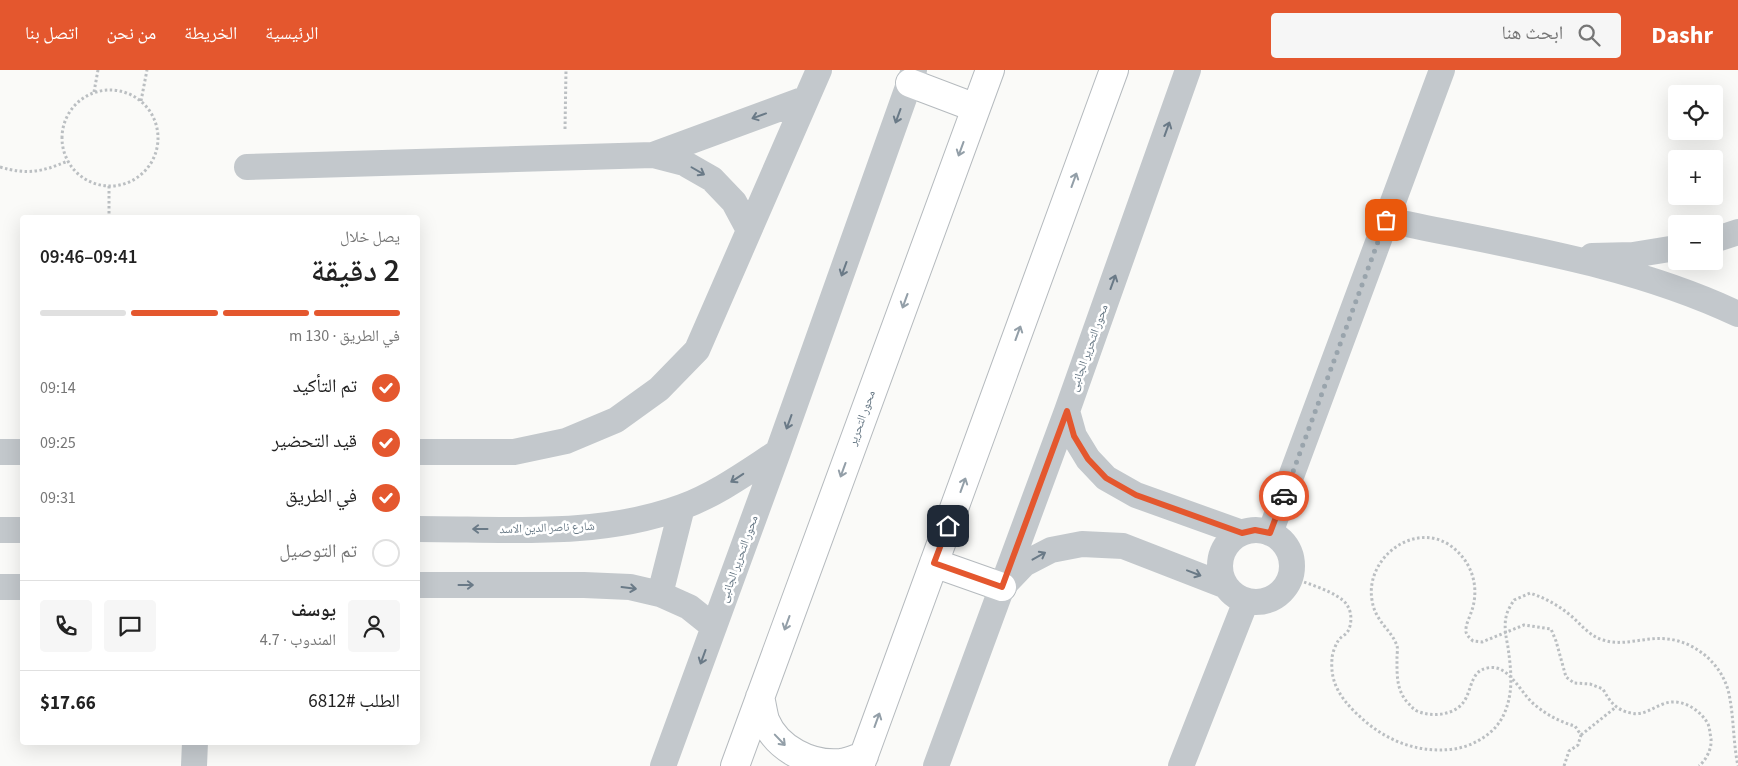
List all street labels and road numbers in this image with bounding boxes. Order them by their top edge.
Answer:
street label: محور التحرير الجانبى [1065,302,1113,394]
street label: محور التحرير [844,388,880,449]
street label: محور التحرير الجانبى [715,513,763,605]
street label: شارع ناصر الدين الاسد [499,518,595,538]

